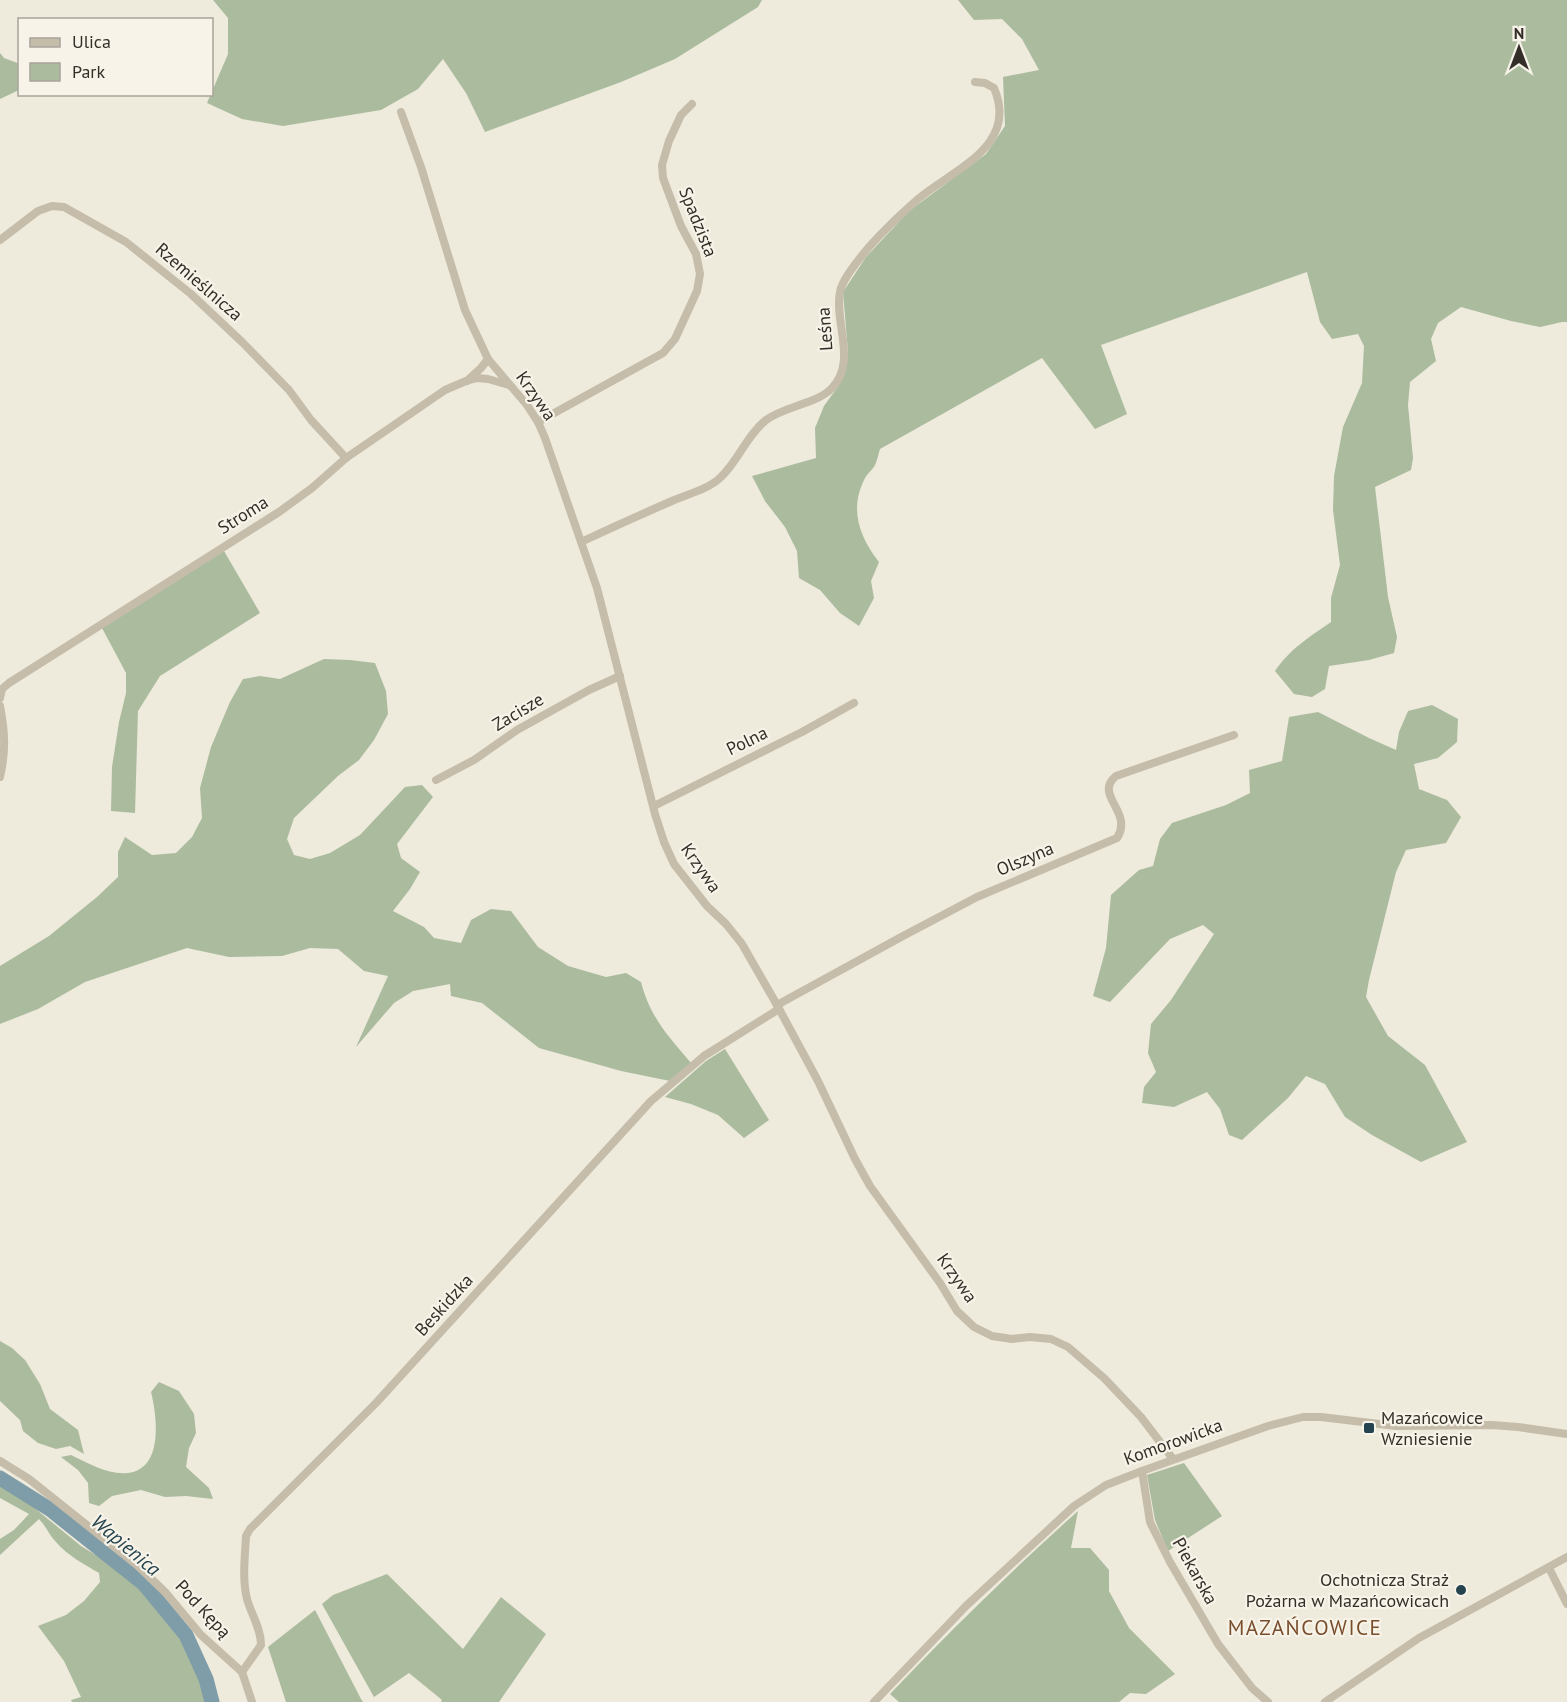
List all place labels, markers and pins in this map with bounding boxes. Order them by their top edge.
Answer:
place label: Mazańcowice Wzniesienie [1381,1406,1483,1450]
marker: Mazańcowice Wzniesienie [1362,1421,1376,1435]
place label: Ochotnicza Straż Pożarna w Mazańcowicach [1246,1568,1449,1612]
marker: Ochotnicza Straż Pożarna w Mazańcowicach [1454,1583,1468,1597]

